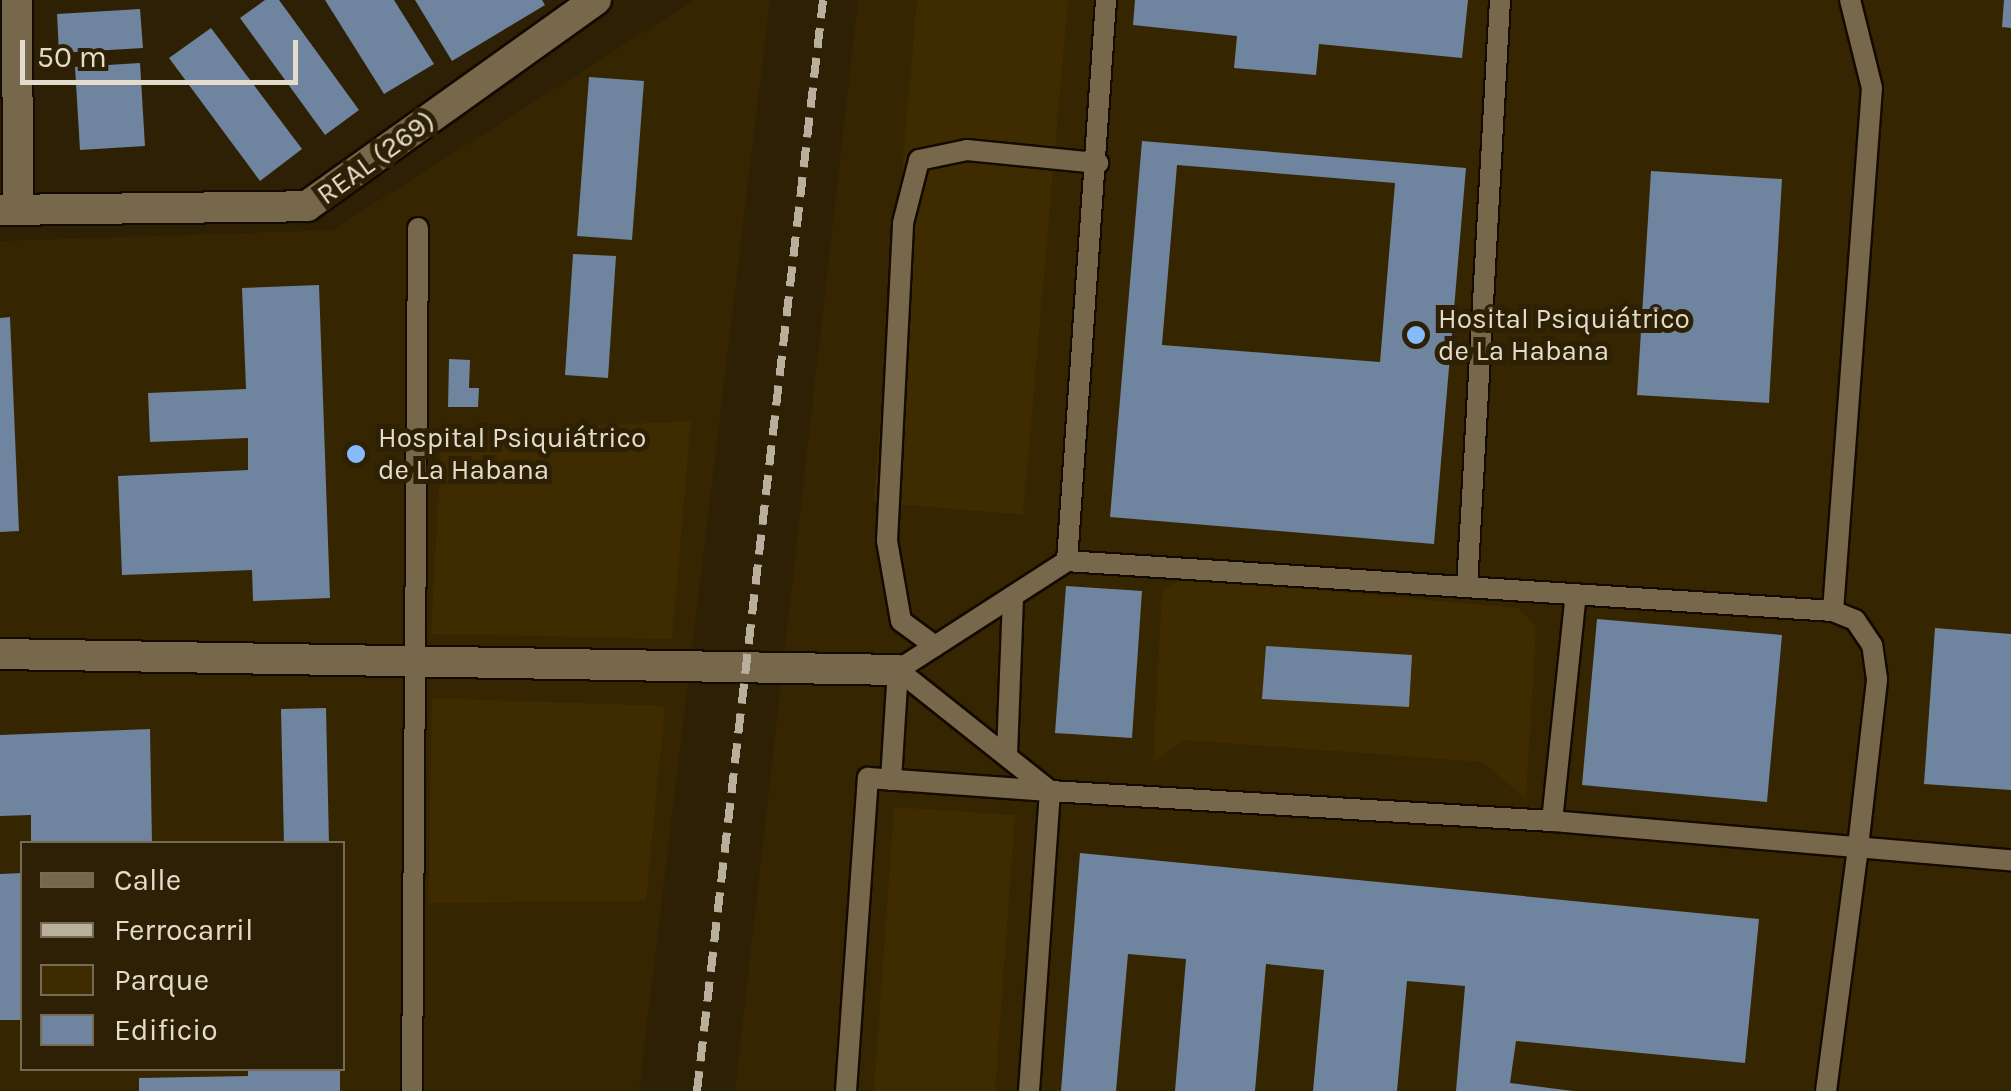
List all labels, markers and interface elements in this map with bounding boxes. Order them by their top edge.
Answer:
scale bar [25,20,302,82]
text: 50 m [37,39,107,75]
street label: REAL (269) [311,104,441,212]
place label: Hosital Psiquiátrico de La Habana [1438,302,1690,368]
marker: Hosital Psiquiátrico de La Habana [1403,322,1429,348]
place label: Hospital Psiquiátrico de La Habana [378,421,646,487]
marker: Hospital Psiquiátrico de La Habana [343,441,369,467]
legend [20,841,345,1071]
text: Calle [114,862,181,898]
text: Ferrocarril [114,912,253,948]
text: Parque [114,962,209,998]
text: Edificio [114,1012,218,1048]

